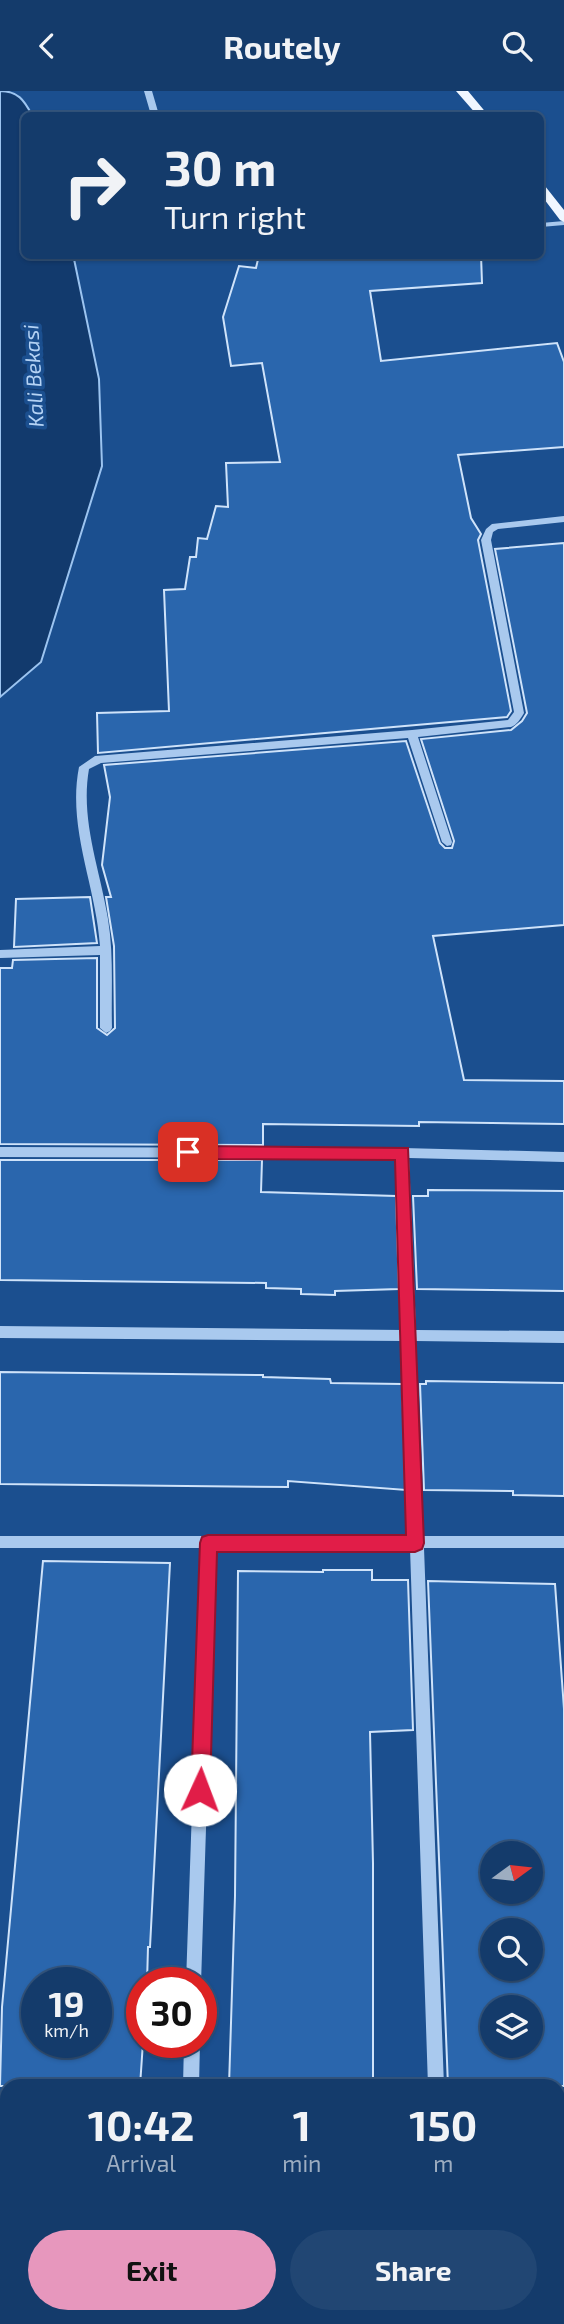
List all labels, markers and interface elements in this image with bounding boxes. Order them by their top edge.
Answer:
icon: back [28,27,66,65]
text: Routely [223,27,341,65]
icon: search [498,27,536,65]
text: 30 m [164,137,276,196]
icon: right [49,140,140,231]
text: Turn right [164,197,306,235]
water label: Kali Bekasi [17,324,48,428]
pin [158,1122,218,1182]
icon: arrive [169,1133,207,1171]
position arrow [163,1753,237,1827]
north arrow [480,1841,542,1904]
map controls [480,1841,543,2058]
button: search [480,1918,543,1981]
speed limit sign: 30 [126,1967,217,2058]
text: 19 [49,1982,84,2024]
button: layers [480,1995,543,2058]
text: km/h [44,2019,89,2041]
text: 10:42 [88,2099,194,2149]
text: 1 [293,2099,311,2149]
text: 150 [409,2099,477,2149]
text: Arrival [106,2149,176,2177]
text: min [282,2149,321,2177]
text: m [433,2149,453,2177]
button: Exit [28,2230,276,2310]
button: Share [290,2230,537,2310]

